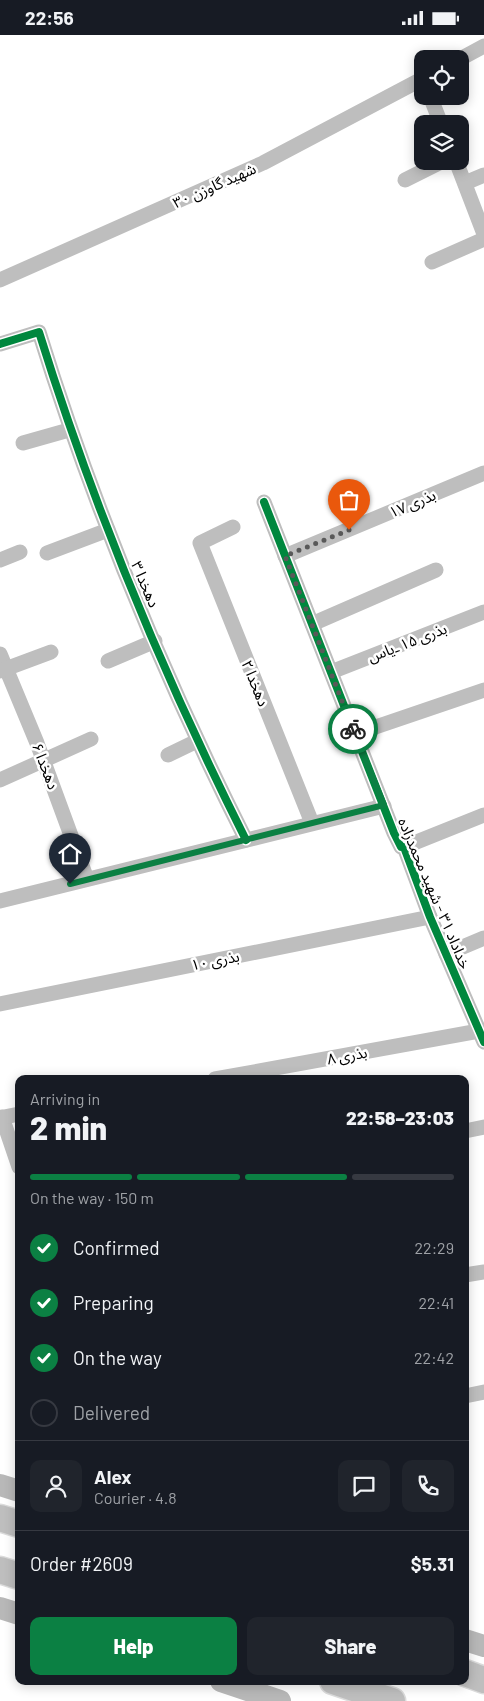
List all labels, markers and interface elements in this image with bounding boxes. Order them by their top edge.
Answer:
text: 22:56 [25,6,74,29]
map controls [414,50,469,170]
button: locate [414,50,469,105]
button: layers [414,115,469,170]
street label: شهید گاوزن ۳۰ [170,159,259,212]
pin [328,479,370,530]
street label: بذری ۱۷ [386,485,439,522]
icon: bag [335,486,363,514]
street label: دهخدا ۳ [128,558,164,610]
street label: بذری ۱۵ ـ‌یاس [365,619,449,666]
street label: دهخدا ۲ [239,657,273,709]
courier [328,704,378,754]
icon: bike [339,715,367,743]
street label: دهخدا ۶ [29,740,63,792]
street label: خداداد ۳۱ - شهید محمدزاده [394,815,475,972]
pin [49,833,91,884]
icon: home [56,840,84,868]
street label: بذری ۱۰ [189,946,241,975]
street label: بذری ۸ [325,1043,369,1068]
text: Arriving in [30,1089,100,1108]
text: 22:58–23:03 [346,1106,454,1129]
text: 2 min [30,1108,107,1146]
text: On the way · 150 m [30,1188,154,1207]
icon: check [30,1234,58,1262]
text: Confirmed [73,1236,160,1259]
text: 22:29 [415,1238,454,1257]
icon: check [30,1289,58,1317]
text: Preparing [73,1291,154,1314]
text: 22:41 [418,1293,454,1312]
icon: check [30,1344,58,1372]
text: On the way [73,1346,162,1369]
text: 22:42 [414,1348,454,1367]
text: Delivered [73,1401,150,1424]
button: person [30,1460,82,1512]
button: chat [338,1460,390,1512]
button: phone [402,1460,454,1512]
text: Alex [94,1465,132,1488]
text: Courier · 4.8 [94,1488,177,1507]
text: Order #2609 [30,1552,133,1575]
text: $5.31 [411,1552,454,1575]
button: Help [30,1617,237,1675]
button: Share [247,1617,454,1675]

